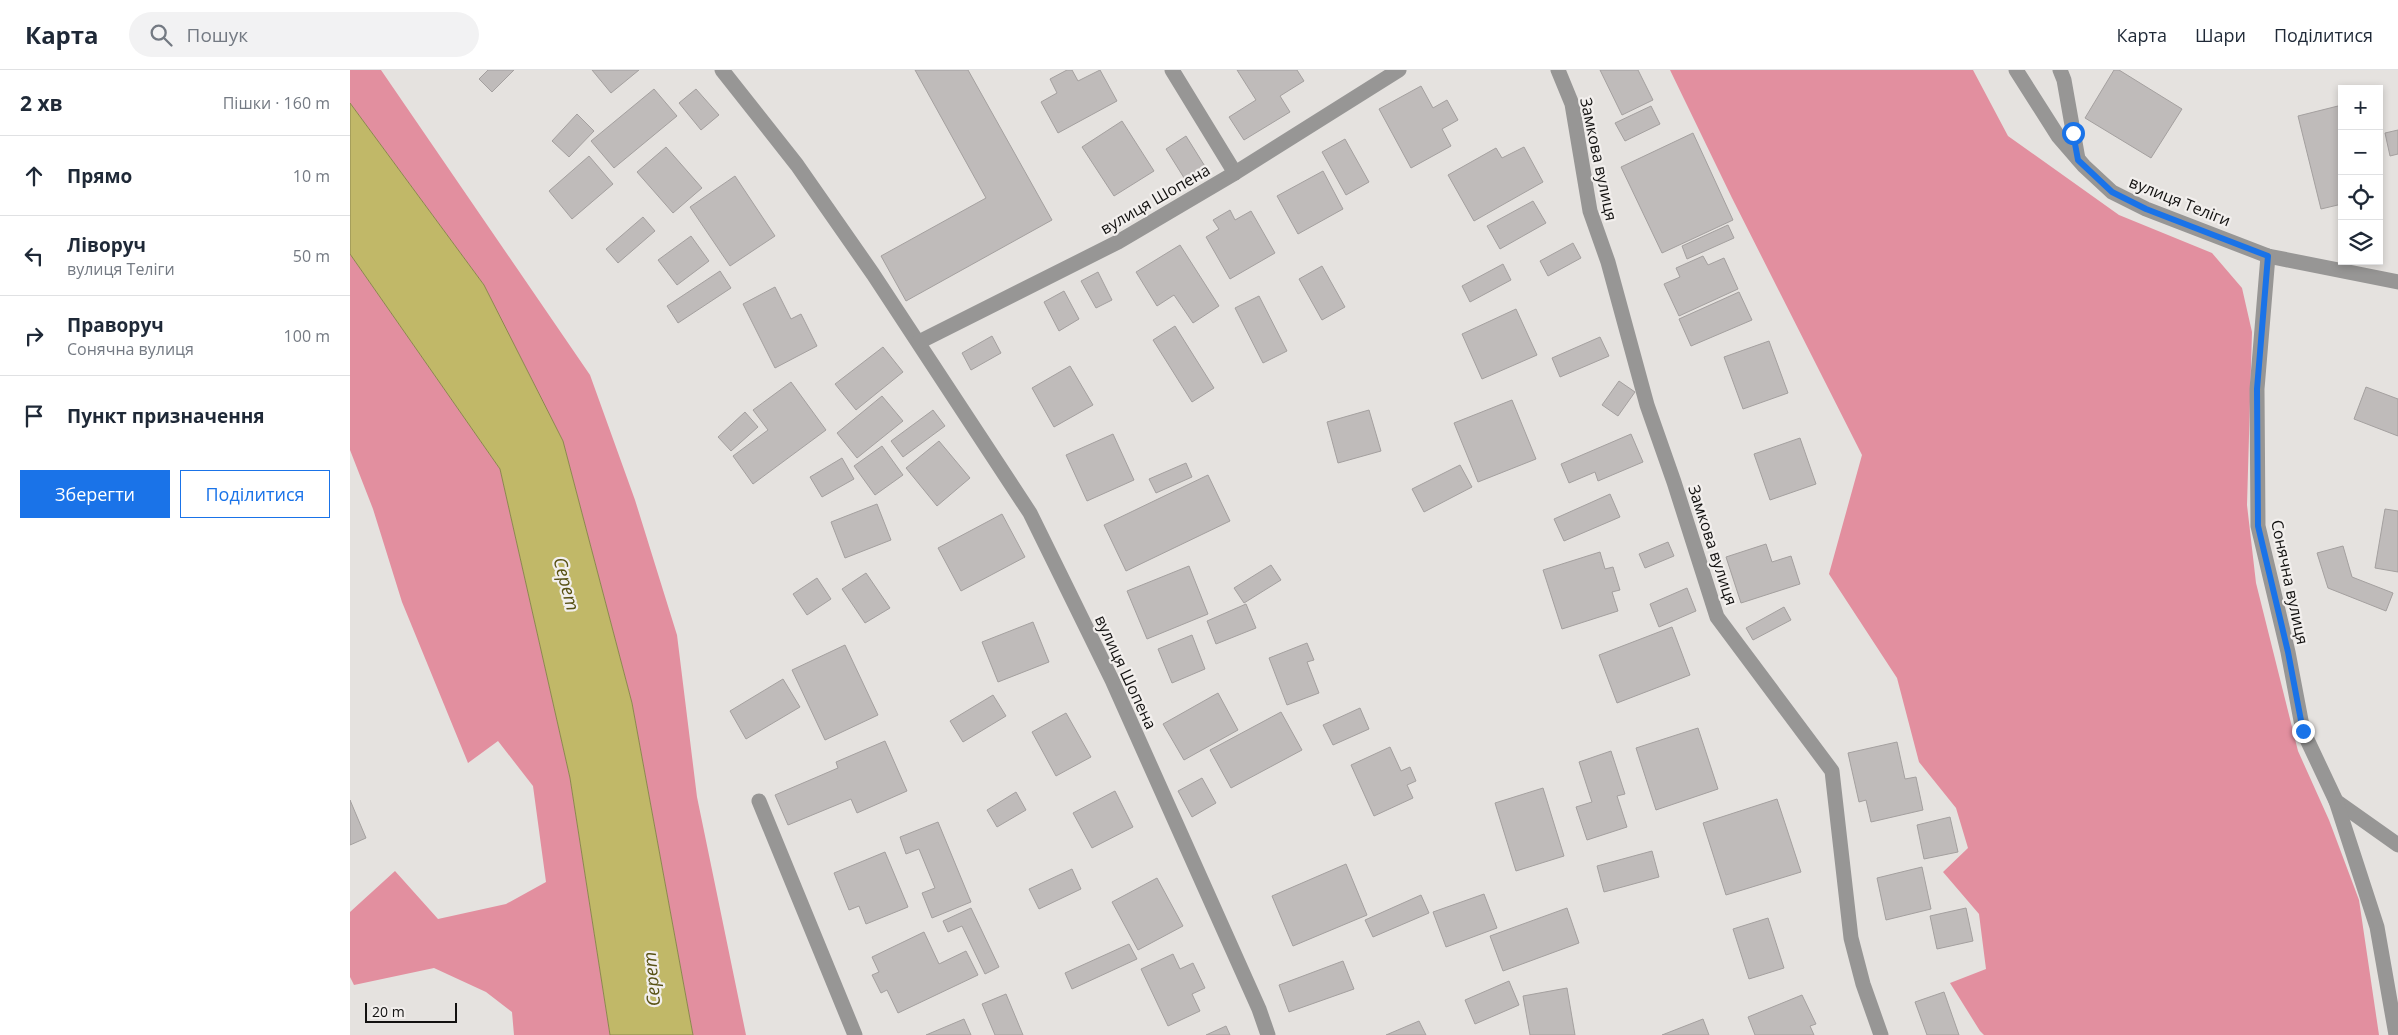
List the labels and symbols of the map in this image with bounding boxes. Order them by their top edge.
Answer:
street label: Замкова вулиця [1575,95,1623,223]
route start [2062,122,2085,145]
street label: вулиця Шопена [1096,159,1214,239]
street label: вулиця Теліги [2126,171,2234,231]
street label: Замкова вулиця [1683,482,1743,608]
street label: Сонячна вулиця [2266,518,2314,646]
water label: Серет [548,554,586,613]
street label: вулиця Шопена [1090,611,1162,733]
route end [2292,720,2315,743]
water label: Серет [637,951,665,1007]
scale bar [365,1000,458,1023]

